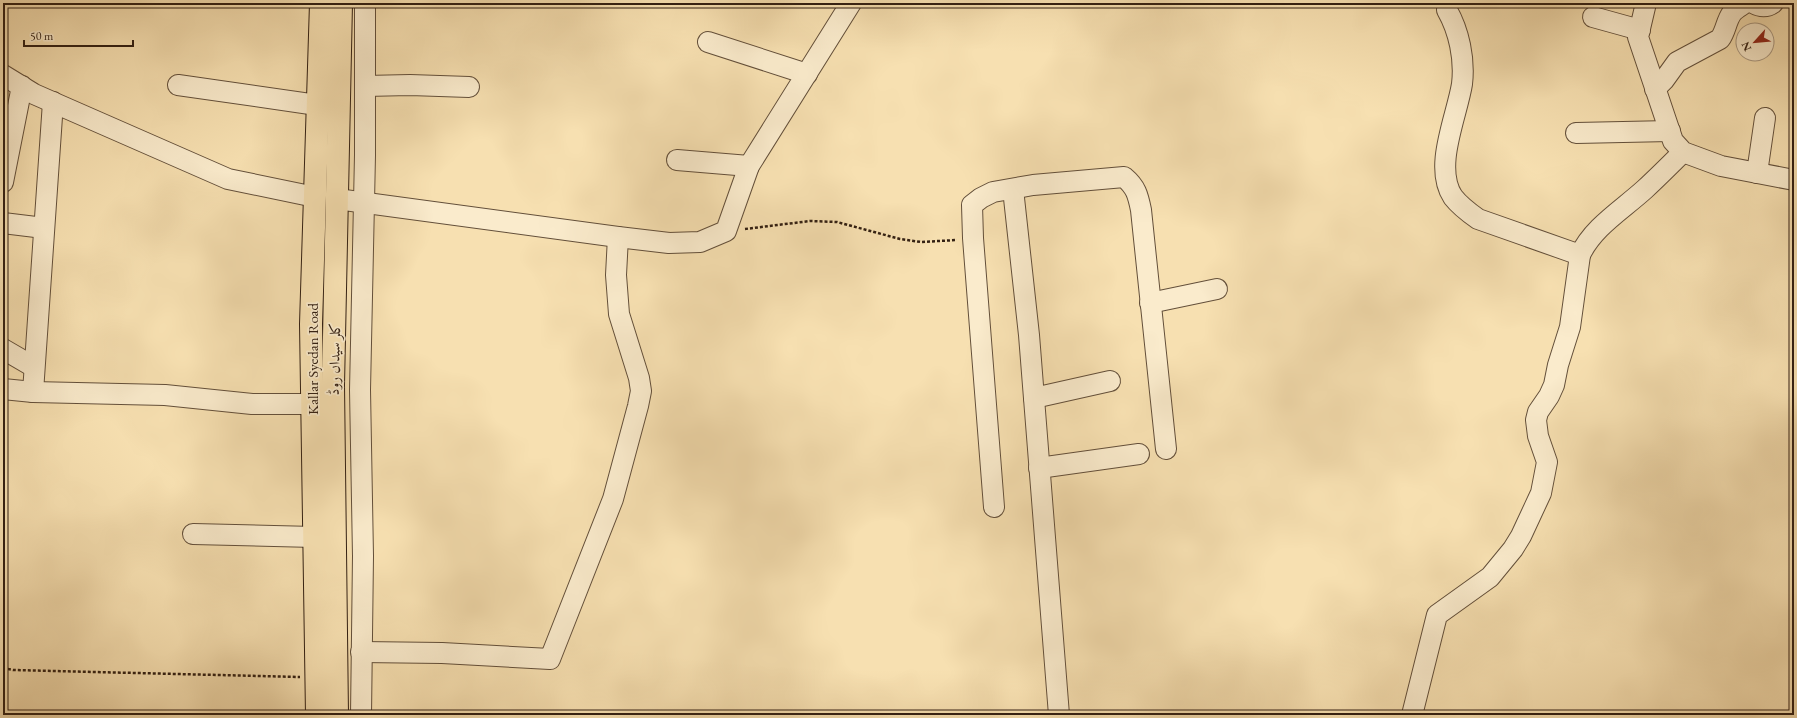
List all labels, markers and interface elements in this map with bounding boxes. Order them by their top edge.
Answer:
scale bar [24,22,133,48]
north arrow [1735,22,1775,62]
text: 50 m [30,28,54,44]
text: N [1738,39,1754,54]
street label: Kallar Syedan Road [303,303,322,415]
street label: کلر سیداں روڈ [324,323,345,395]

